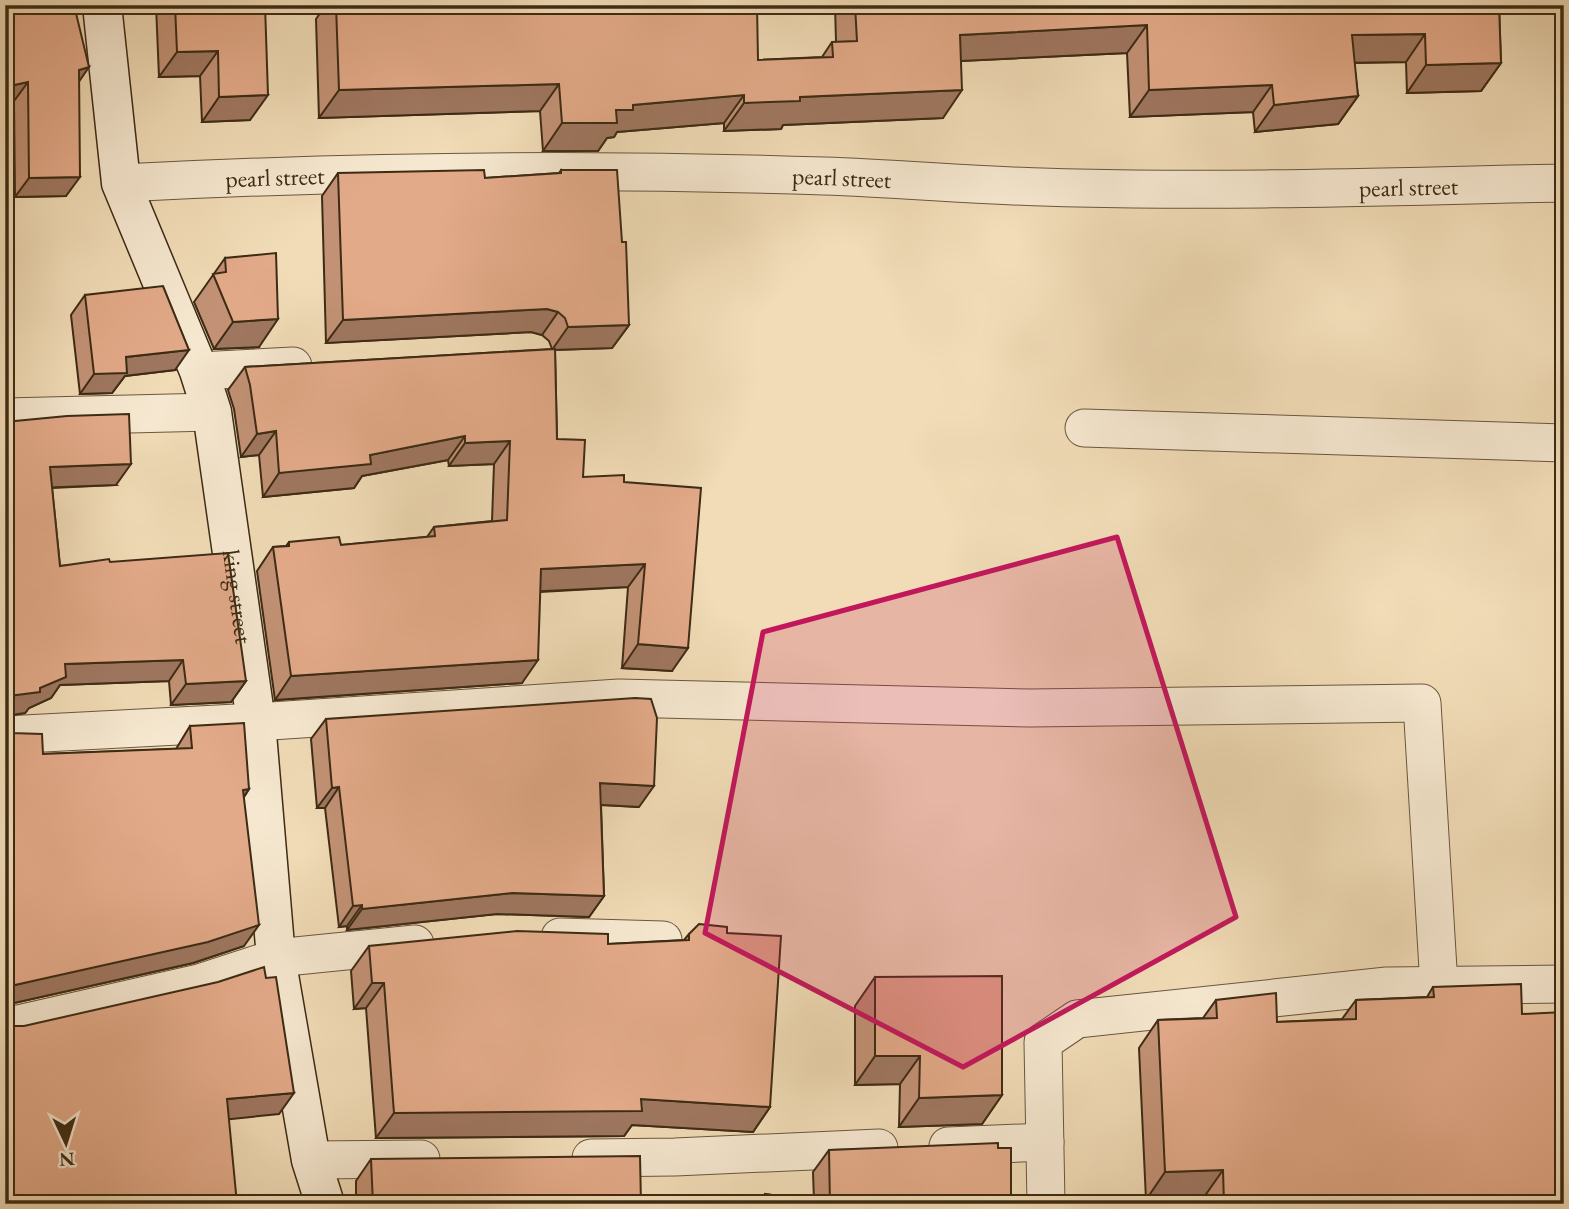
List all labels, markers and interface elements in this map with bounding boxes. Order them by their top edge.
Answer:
street label: pearl street [225,159,325,194]
street label: pearl street [792,159,893,195]
street label: pearl street [1358,170,1459,203]
street label: king street [216,548,260,646]
north arrow [32,1108,102,1178]
text: N [58,1146,76,1173]

